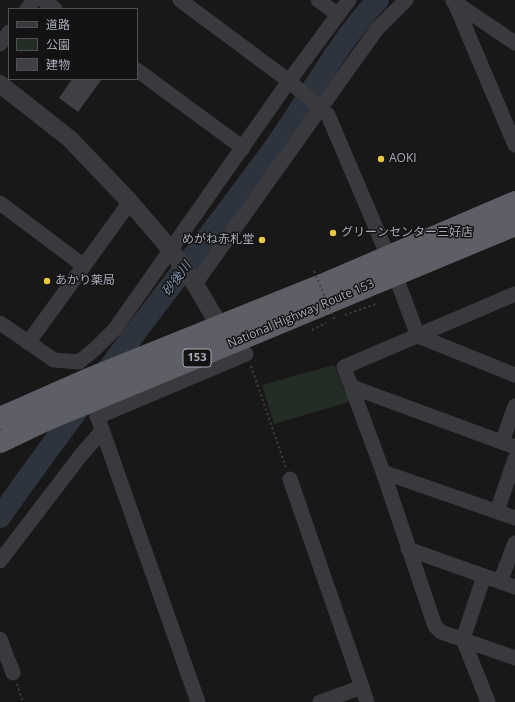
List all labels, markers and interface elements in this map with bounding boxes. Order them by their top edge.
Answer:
legend [8,8,138,80]
text: 道路 [46,16,70,33]
text: 公園 [46,36,70,53]
text: 建物 [46,56,70,73]
place label: AOKI [389,152,417,166]
marker: AOKI [376,154,386,164]
place label: グリーンセンター三好店 [341,226,473,240]
marker: グリーンセンター三好店 [328,228,338,238]
place label: めがね赤札堂 [182,233,254,247]
marker: めがね赤札堂 [257,235,267,245]
water label: 砂後川 [159,259,195,299]
place label: あかり薬局 [55,274,115,288]
marker: あかり薬局 [42,276,52,286]
street label: National Highway Route 153 [225,277,377,351]
road number: 153 [183,349,211,367]

